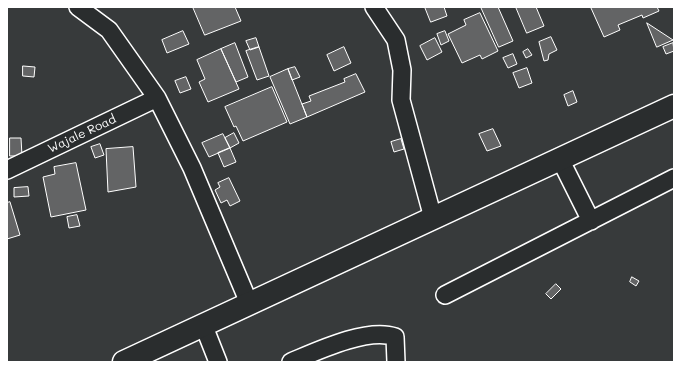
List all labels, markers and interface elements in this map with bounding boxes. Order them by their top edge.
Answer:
street label: Wajale Road [46,112,118,156]

